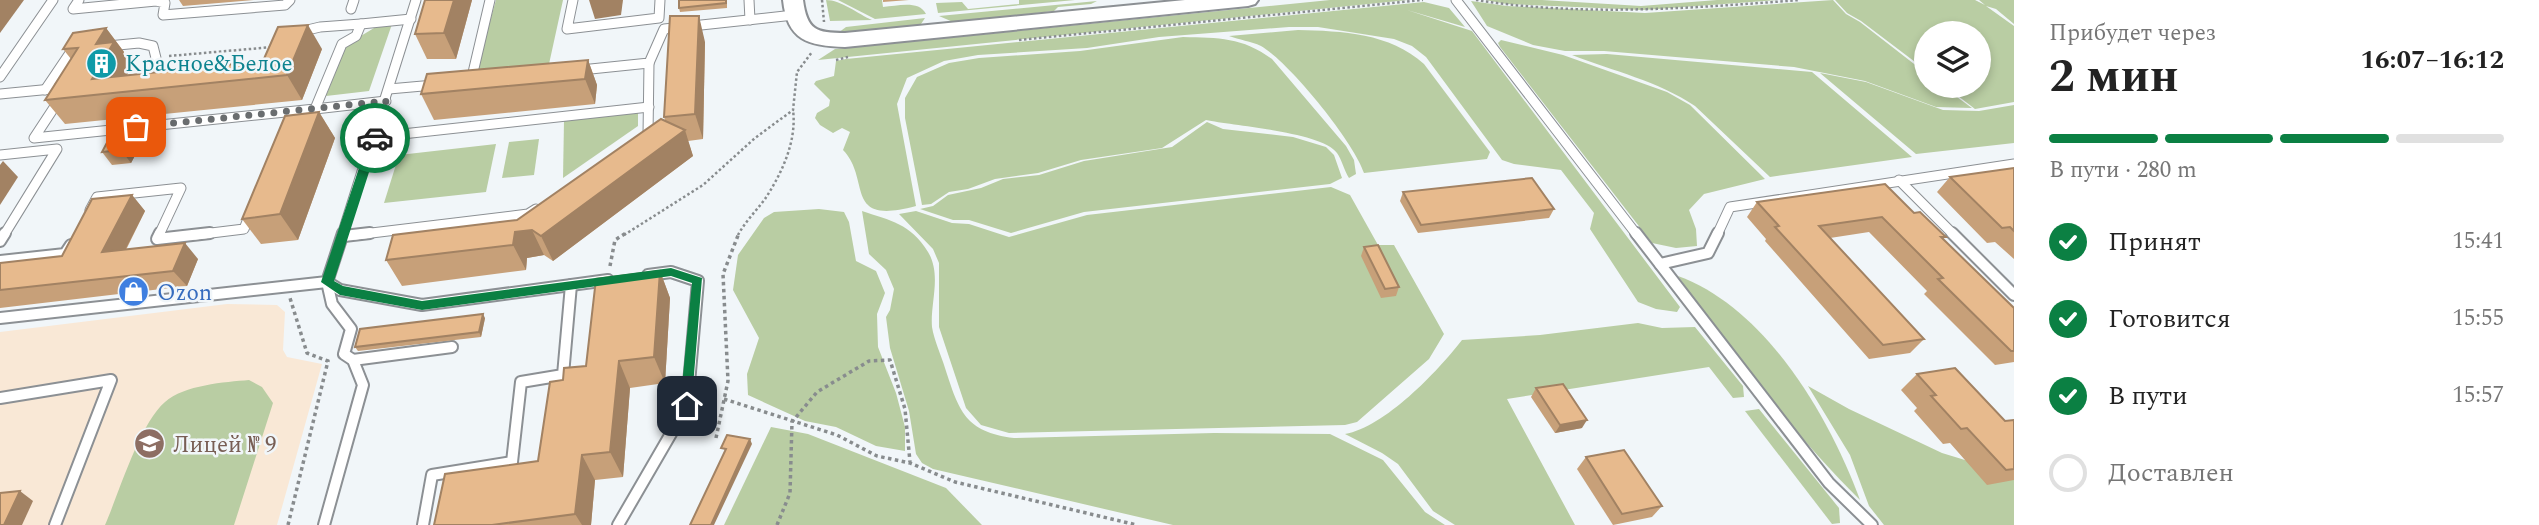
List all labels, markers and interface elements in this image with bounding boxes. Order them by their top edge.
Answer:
text: Прибудет через [2049,16,2216,51]
map controls [1914,21,1991,98]
button: layers [1914,21,1991,98]
text: 16:07–16:12 [2360,40,2504,80]
text: 2 мин [2049,42,2179,112]
building icon: Красное&Белое [85,46,119,80]
place label: Красное&Белое [125,47,293,82]
pin [106,97,166,157]
courier [340,103,410,173]
icon: bag [117,108,155,146]
icon: car [356,119,394,157]
text: В пути · 280 m [2049,153,2197,188]
text: Принят [2108,222,2201,262]
icon: check [2049,223,2087,261]
text: 15:41 [2452,224,2504,259]
shop icon: Ozon [117,275,151,309]
place label: Ozon [157,276,212,311]
text: Готовится [2108,299,2231,339]
icon: check [2049,300,2087,338]
text: 15:55 [2452,301,2504,336]
pin [657,376,717,436]
text: В пути [2108,376,2188,416]
icon: check [2049,377,2087,415]
text: 15:57 [2452,378,2504,413]
icon: home [668,387,706,425]
school or university icon: Лицей № 9 [133,427,167,461]
place label: Лицей № 9 [173,428,276,463]
text: Доставлен [2108,453,2234,493]

